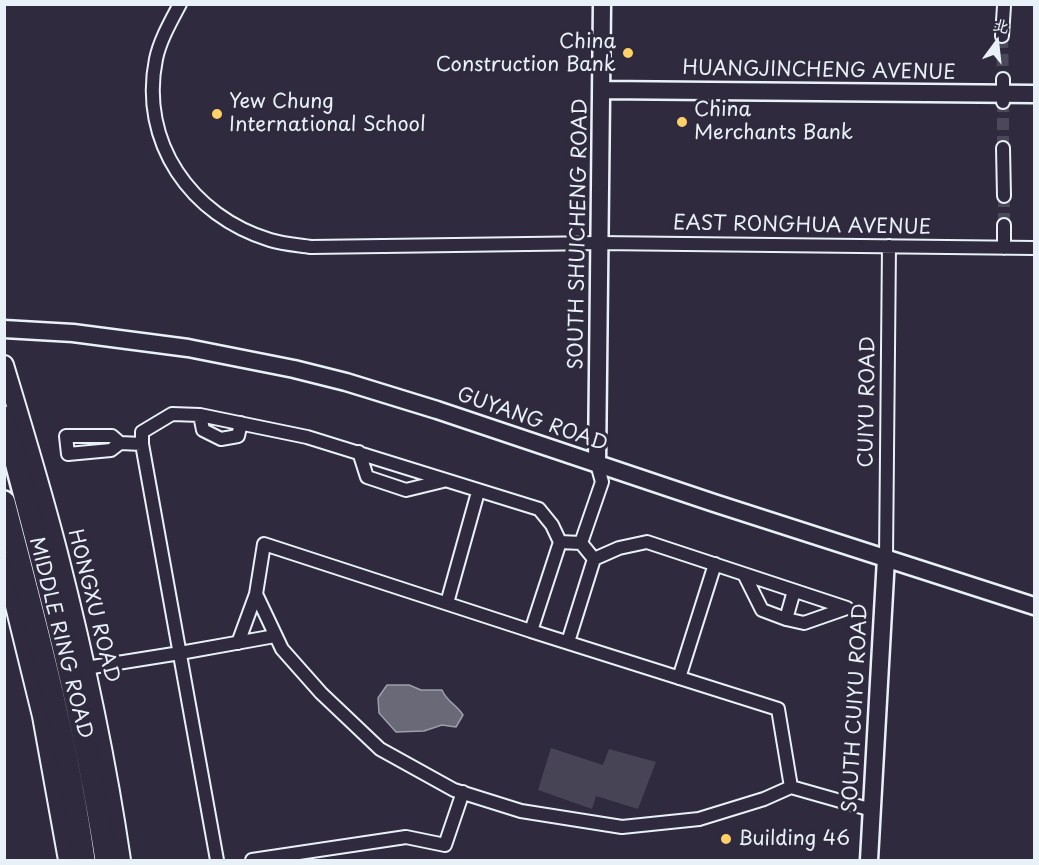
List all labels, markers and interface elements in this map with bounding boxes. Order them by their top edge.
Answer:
text: 北 [991,11,1012,38]
north arrow [967,12,1027,72]
place label: China Construction Bank [436,30,616,77]
marker: China Construction Bank [621,46,635,60]
street label: HUANGJINCHENG AVENUE [682,57,956,85]
place label: Yew Chung International School [229,90,426,137]
street label: SOUTH SHUICHENG ROAD [565,98,593,370]
place label: China Merchants Bank [694,98,853,145]
marker: Yew Chung International School [210,107,224,121]
marker: China Merchants Bank [675,115,689,129]
street label: EAST RONGHUA AVENUE [673,212,931,240]
street label: CUIYU ROAD [855,336,881,468]
street label: GUYANG ROAD [454,383,610,457]
street label: HONGXU ROAD [62,527,124,685]
street label: MIDDLE RING ROAD [23,535,97,741]
street label: SOUTH CUIYU ROAD [839,603,873,813]
place label: Building 46 [738,827,850,851]
marker: Building 46 [719,832,733,846]

